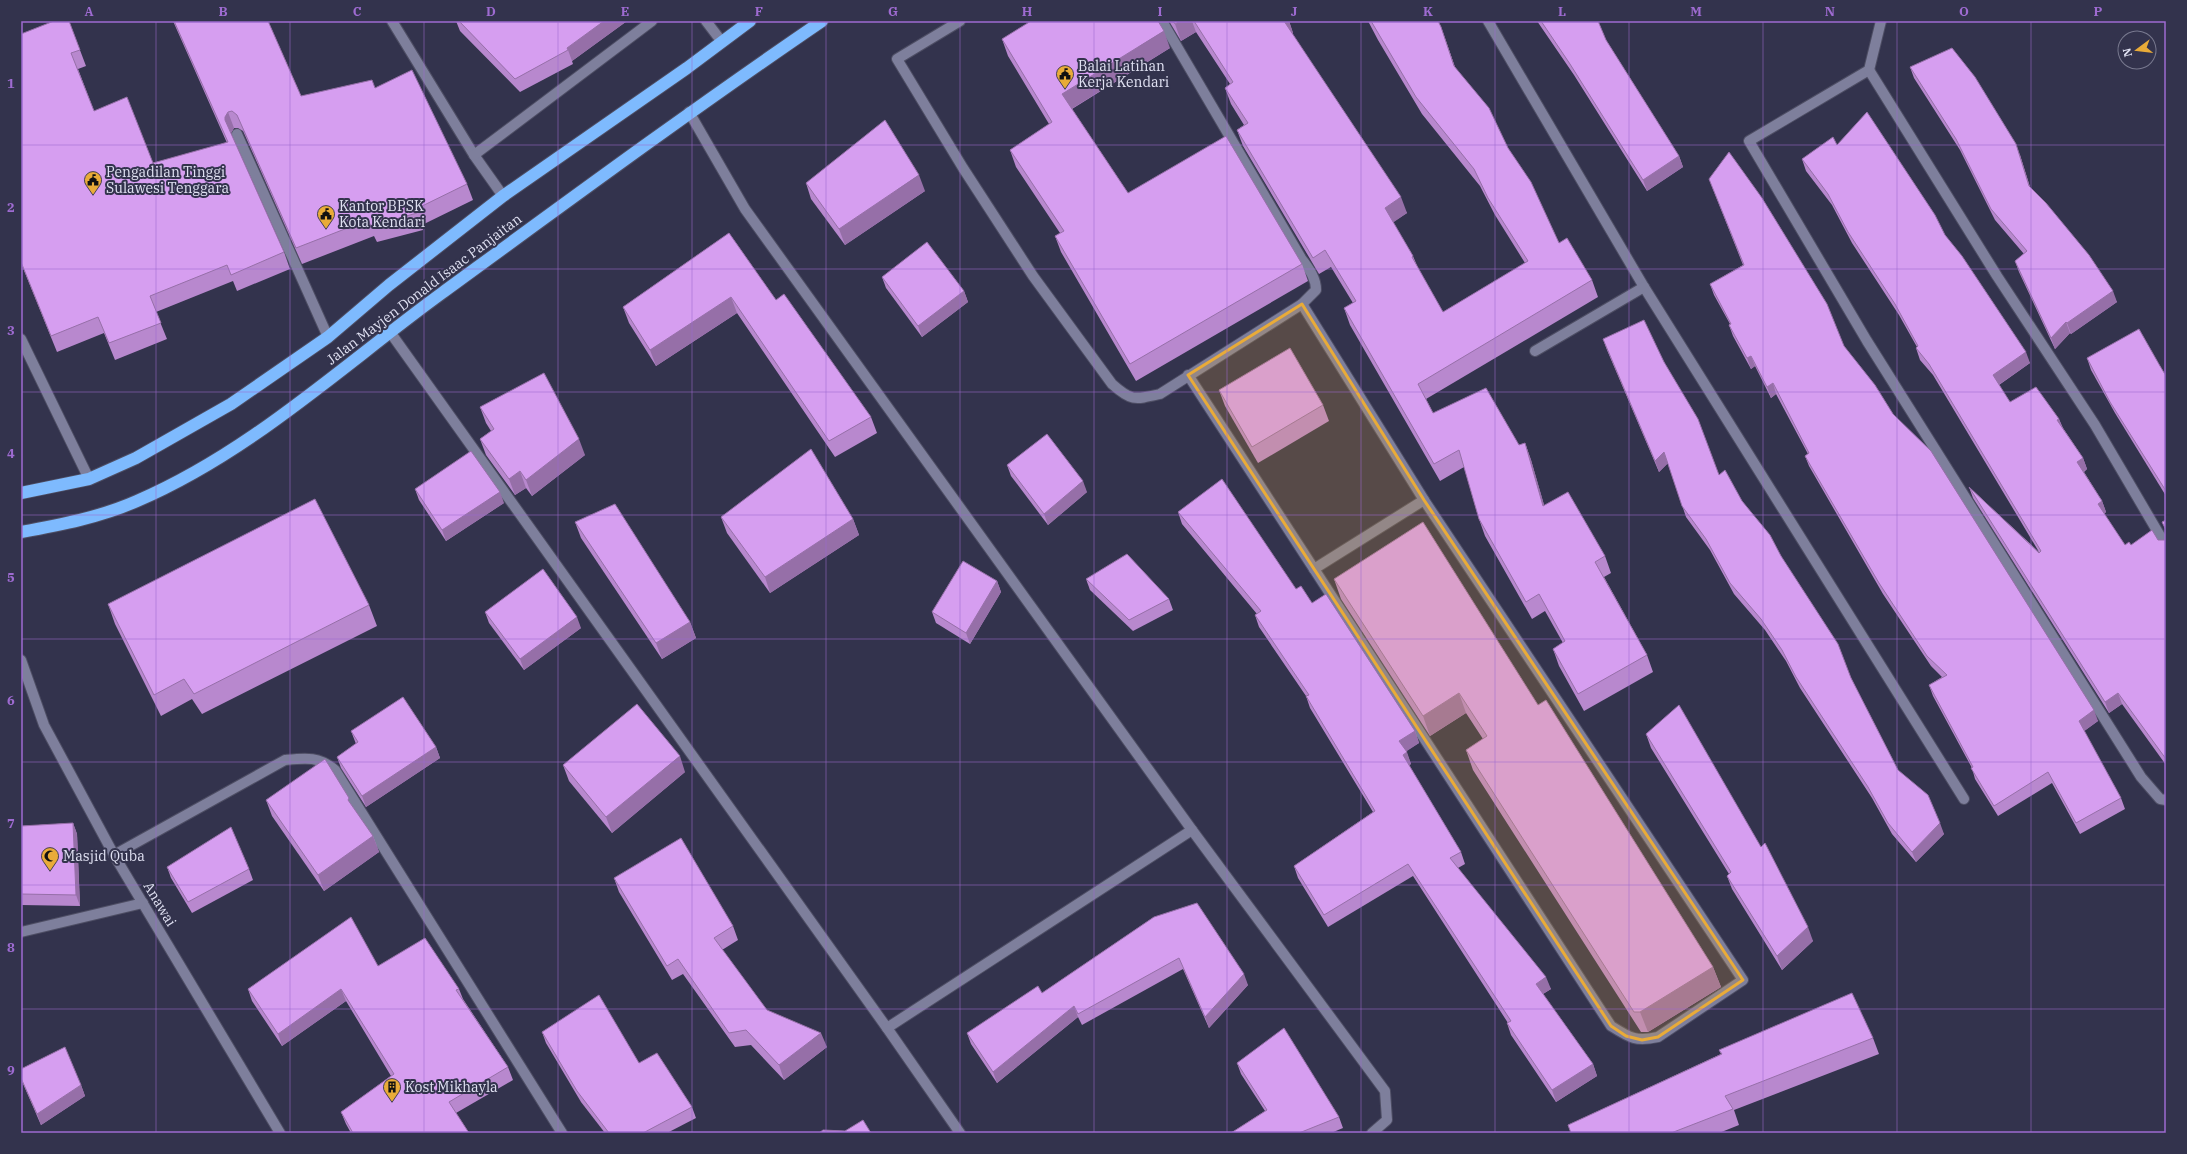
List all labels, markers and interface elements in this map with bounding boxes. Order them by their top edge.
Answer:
text: A [84,3,94,20]
text: B [218,3,228,20]
text: C [353,3,362,20]
text: D [486,3,496,20]
text: E [621,3,629,20]
text: F [755,3,763,20]
text: G [888,3,898,20]
text: H [1022,3,1033,20]
text: I [1158,3,1163,20]
text: J [1291,3,1298,20]
text: K [1423,3,1433,20]
text: L [1558,3,1566,20]
text: M [1690,3,1702,20]
text: N [1825,3,1835,20]
text: O [1959,3,1969,20]
text: P [2094,3,2103,20]
north arrow [2117,30,2157,70]
text: N [2119,46,2135,59]
place label: Balai Latihan Kerja Kendari [1078,57,1169,91]
public building icon: Balai Latihan Kerja Kendari [1055,64,1075,89]
text: 1 [7,75,15,92]
place label: Pengadilan Tinggi Sulawesi Tenggara [106,163,229,197]
public building icon: Pengadilan Tinggi Sulawesi Tenggara [83,170,103,195]
place label: Kantor BPSK Kota Kendari [339,197,425,231]
text: 2 [7,199,15,216]
public building icon: Kantor BPSK Kota Kendari [316,204,336,229]
street label: Jalan Mayjen Donald Isaac Panjaitan [323,210,525,368]
text: 3 [7,322,15,339]
text: 4 [7,445,15,462]
text: 5 [7,569,15,586]
text: 6 [7,692,15,709]
text: 7 [7,815,15,832]
mosque icon: Masjid Quba [40,846,60,871]
place label: Masjid Quba [63,847,145,865]
street label: Anawai [140,878,180,930]
text: 8 [7,939,15,956]
text: 9 [7,1062,15,1079]
building icon: Kost Mikhayla [382,1077,402,1102]
place label: Kost Mikhayla [405,1078,498,1096]

